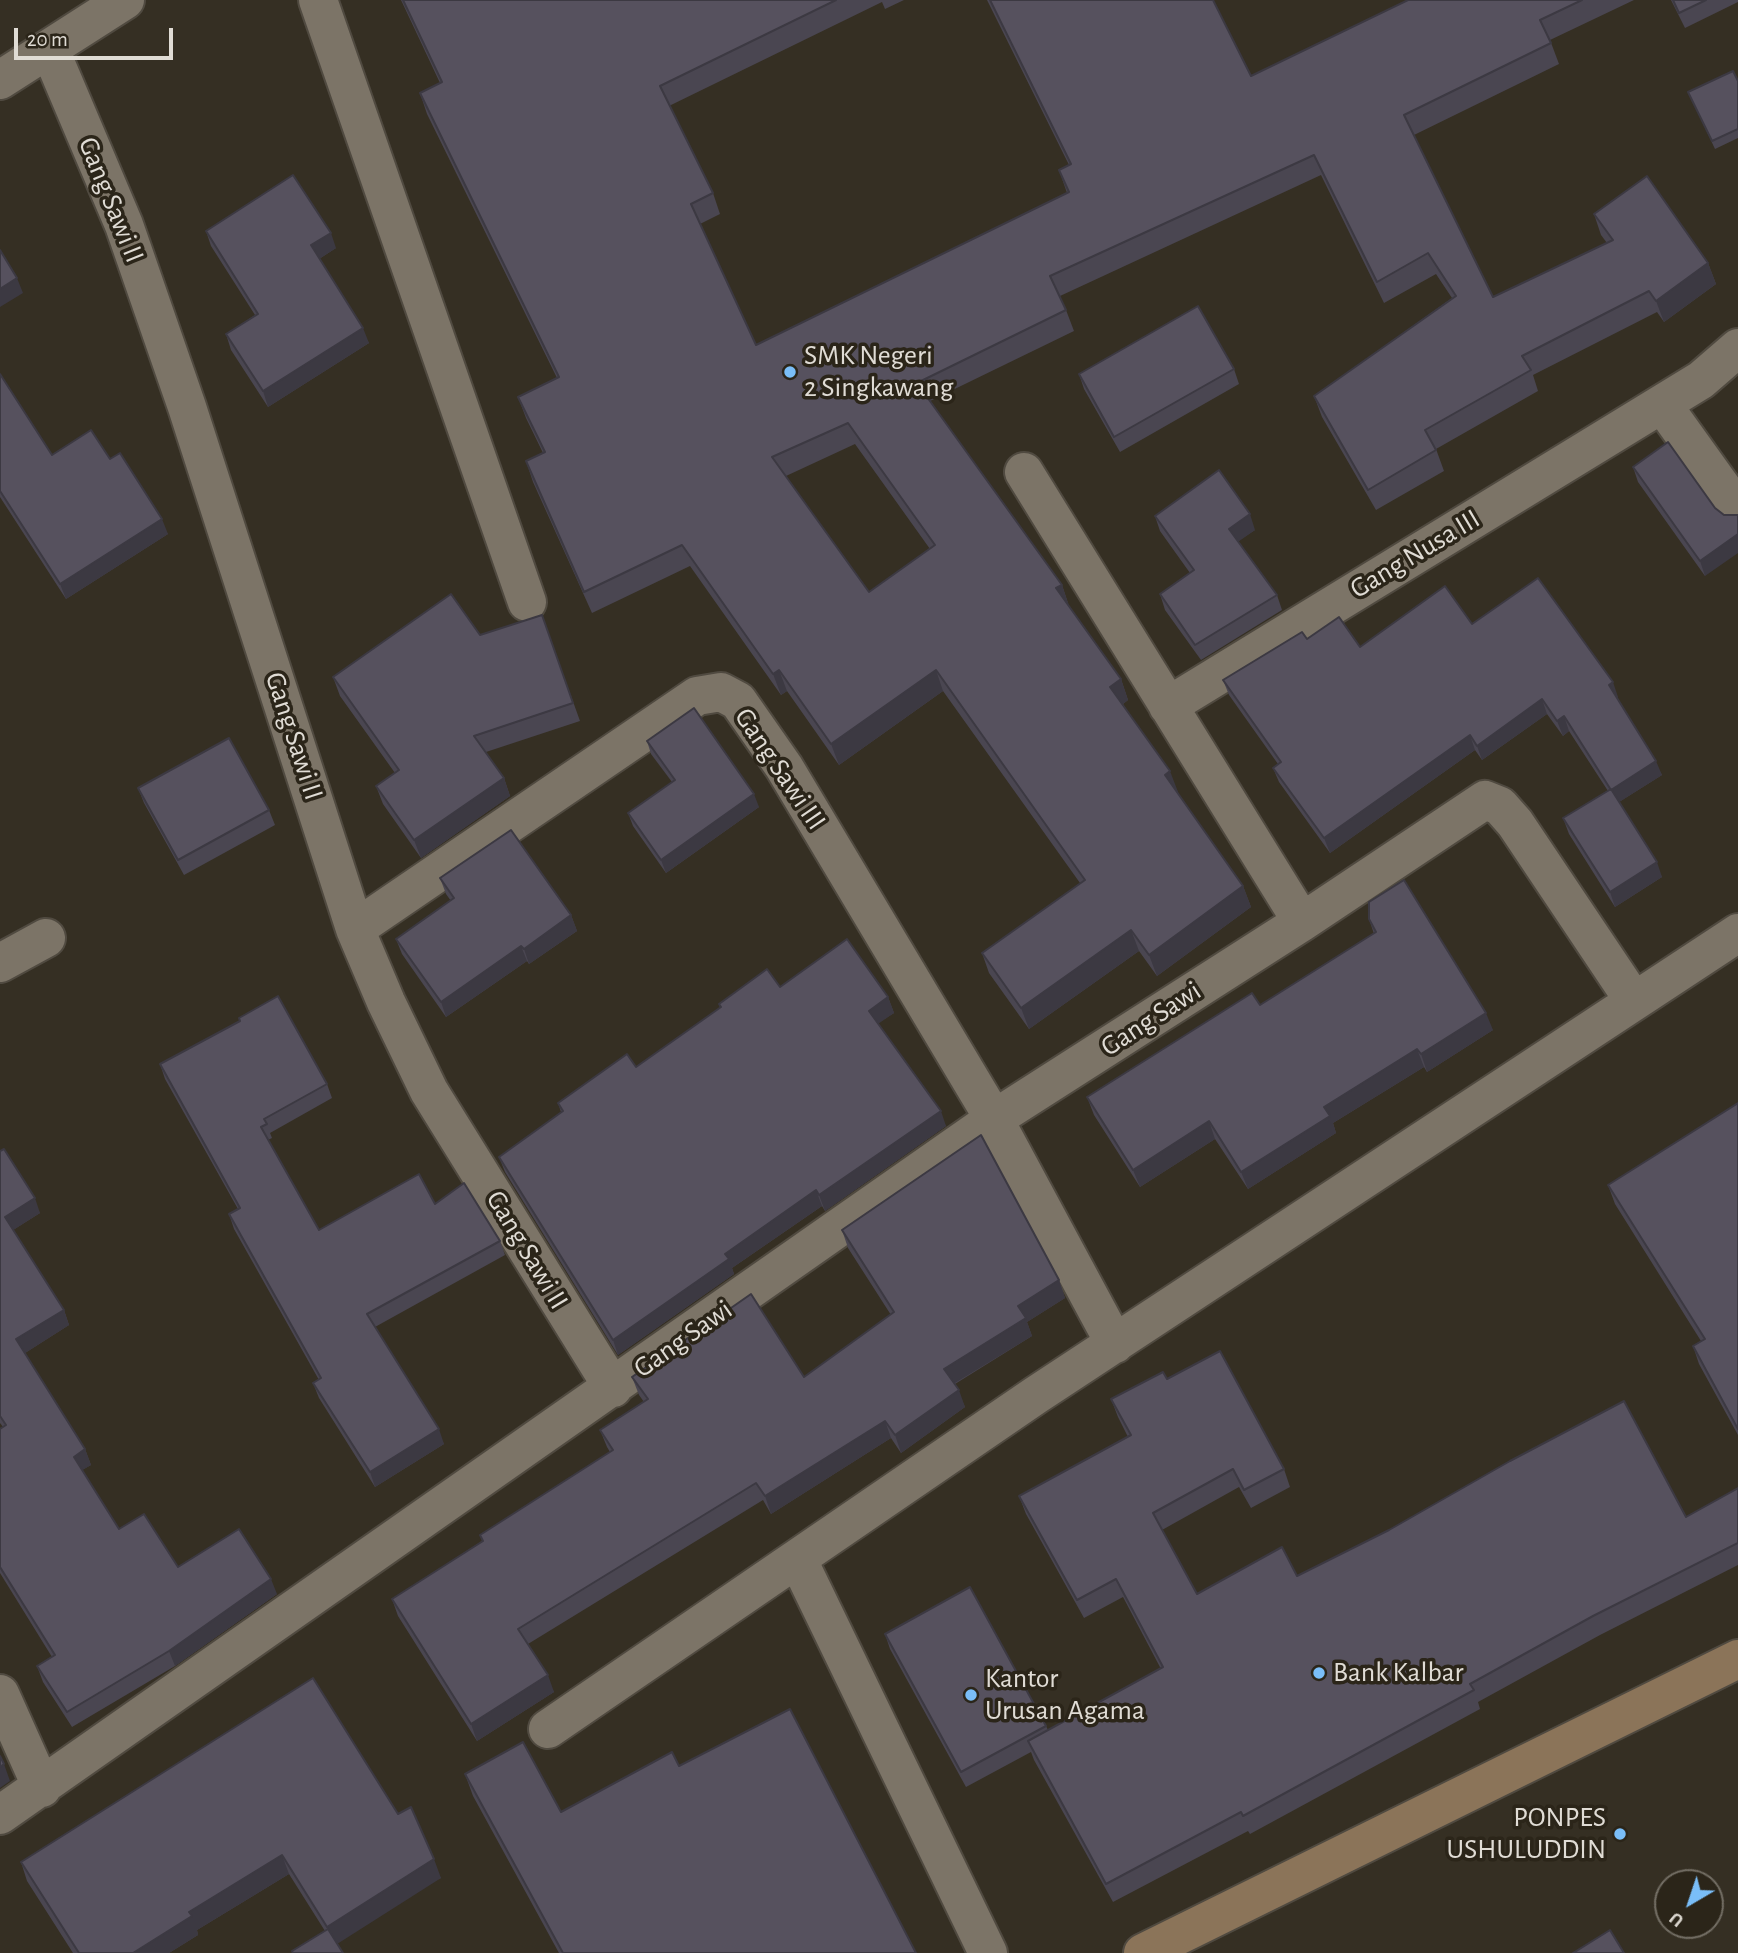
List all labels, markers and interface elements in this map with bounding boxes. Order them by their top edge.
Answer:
scale bar [18,14,177,58]
text: 20 m [27,29,68,50]
street label: Gang Sawi II [71,132,151,268]
place label: SMK Negeri 2 Singkawang [804,339,953,405]
marker: SMK Negeri 2 Singkawang [782,364,798,380]
street label: Gang Nusa III [1344,502,1486,606]
street label: Gang Sawi II [258,668,330,804]
street label: Gang Sawi III [727,702,833,836]
street label: Gang Sawi [1095,974,1207,1064]
street label: Gang Sawi II [479,1185,575,1315]
street label: Gang Sawi [627,1293,739,1385]
place label: Bank Kalbar [1333,1656,1464,1690]
place label: Kantor Urusan Agama [985,1662,1145,1728]
marker: Bank Kalbar [1311,1665,1327,1681]
marker: Kantor Urusan Agama [963,1687,979,1703]
place label: PONPES USHULUDDIN [1447,1801,1606,1867]
marker: PONPES USHULUDDIN [1612,1826,1628,1842]
north arrow [1654,1869,1724,1939]
text: U [1666,1908,1687,1930]

